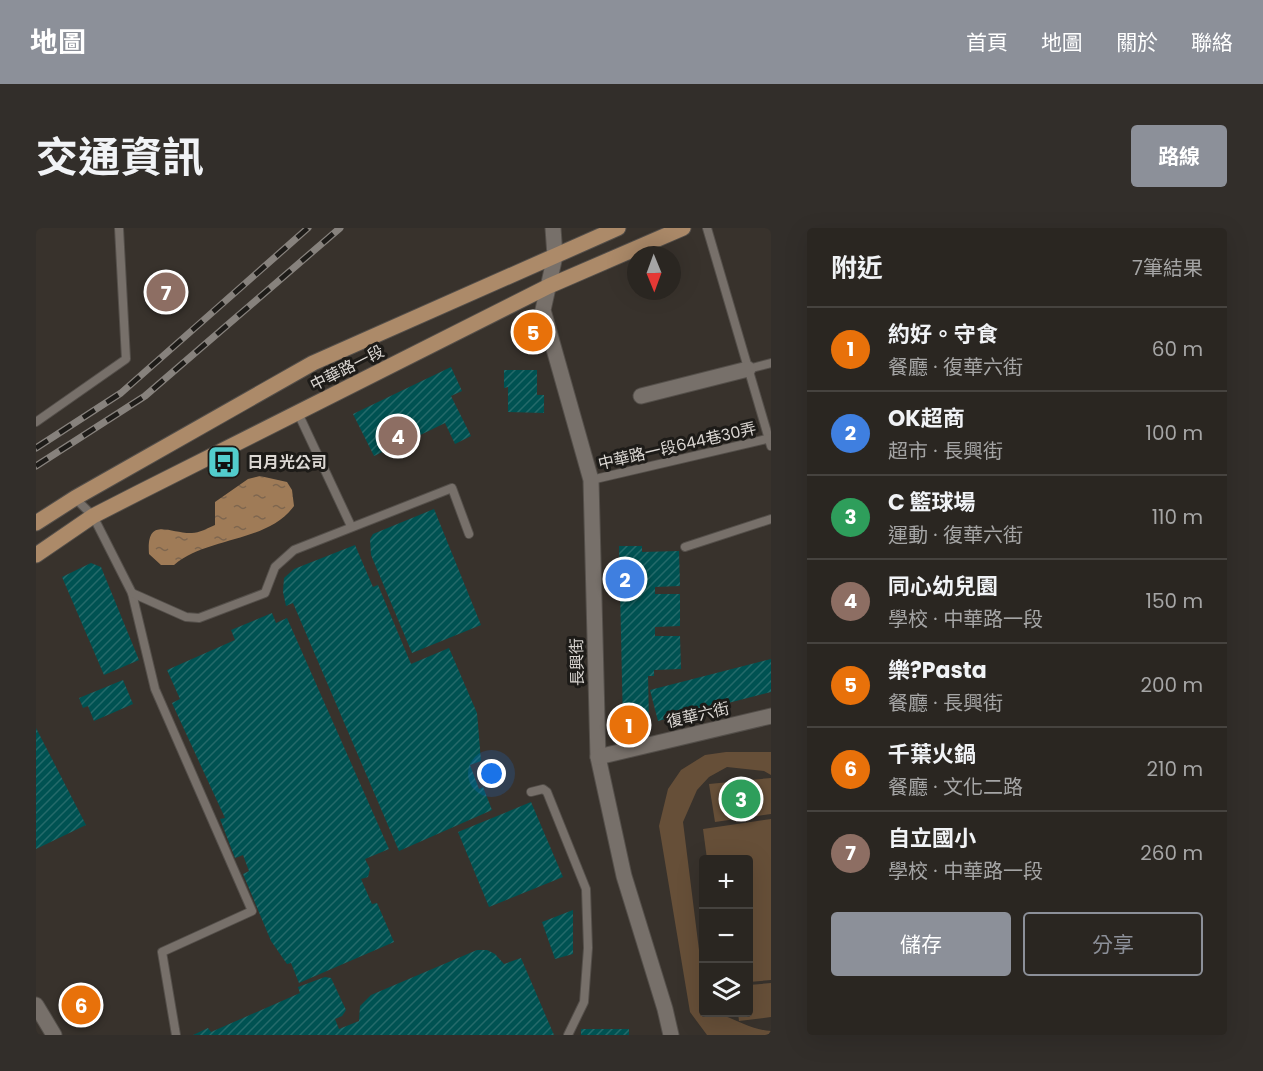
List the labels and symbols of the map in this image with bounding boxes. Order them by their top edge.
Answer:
north arrow [627,246,681,300]
pin: 7 [146,270,186,314]
pin: 5 [514,310,552,354]
street label: 中華路一段 [306,340,388,396]
pin: 4 [378,414,418,458]
street label: 中華路一段644巷30弄 [596,417,758,475]
bus stop icon: 日月光公司 [206,444,242,480]
place label: 日月光公司 [247,451,327,474]
pin: 2 [606,556,644,602]
street label: 長興街 [565,638,589,686]
street label: 復華六街 [664,697,732,733]
pin: 1 [610,702,648,748]
your location [477,759,506,788]
pin: 3 [722,776,760,822]
pin: 6 [62,982,100,1028]

